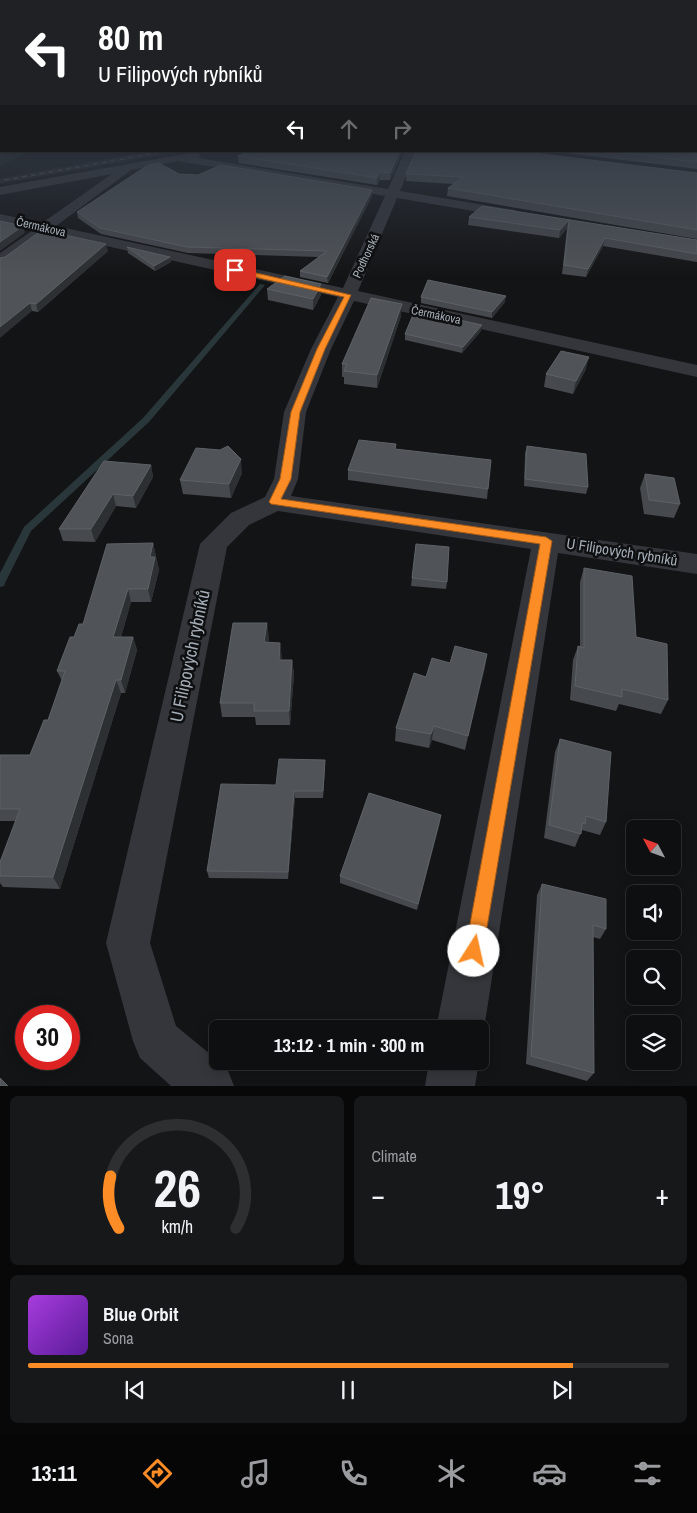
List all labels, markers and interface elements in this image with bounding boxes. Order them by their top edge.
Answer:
text: 80 m [98,14,163,61]
icon: left [15,20,80,85]
text: U Filipových rybníků [98,59,262,89]
icon: left [282,115,310,143]
icon: ahead [335,115,363,143]
icon: right [388,115,416,143]
street label: Čermákova [15,214,68,241]
street label: Podhorská [349,231,383,281]
pin [214,249,256,291]
icon: arrive [221,256,249,284]
street label: Čermákova [410,302,463,328]
street label: U Filipových rybníků [565,532,679,571]
street label: U Filipových rybníků [163,588,216,724]
north arrow [626,820,681,875]
map controls [626,820,681,1070]
button: sound [626,885,681,940]
position arrow [447,924,499,976]
button: search [626,950,681,1005]
speed limit sign: 30 [15,1005,80,1070]
button: layers [626,1015,681,1070]
text: 13:12 · 1 min · 300 m [274,1032,424,1058]
text: Climate [372,1145,417,1167]
text: 26 [153,1153,200,1223]
text: 19° [495,1170,545,1221]
text: − [372,1176,385,1214]
text: + [656,1176,669,1214]
text: km/h [161,1215,193,1239]
text: Blue Orbit [103,1301,178,1327]
text: Sona [103,1327,134,1349]
icon: previous [121,1376,149,1404]
icon: pause [334,1376,362,1404]
icon: next [548,1376,576,1404]
icon: directions [140,1456,175,1491]
icon: music [238,1456,273,1491]
icon: phone [336,1456,371,1491]
icon: climate [434,1456,469,1491]
icon: car [532,1456,567,1491]
icon: filters [630,1456,665,1491]
text: 13:11 [32,1458,77,1488]

